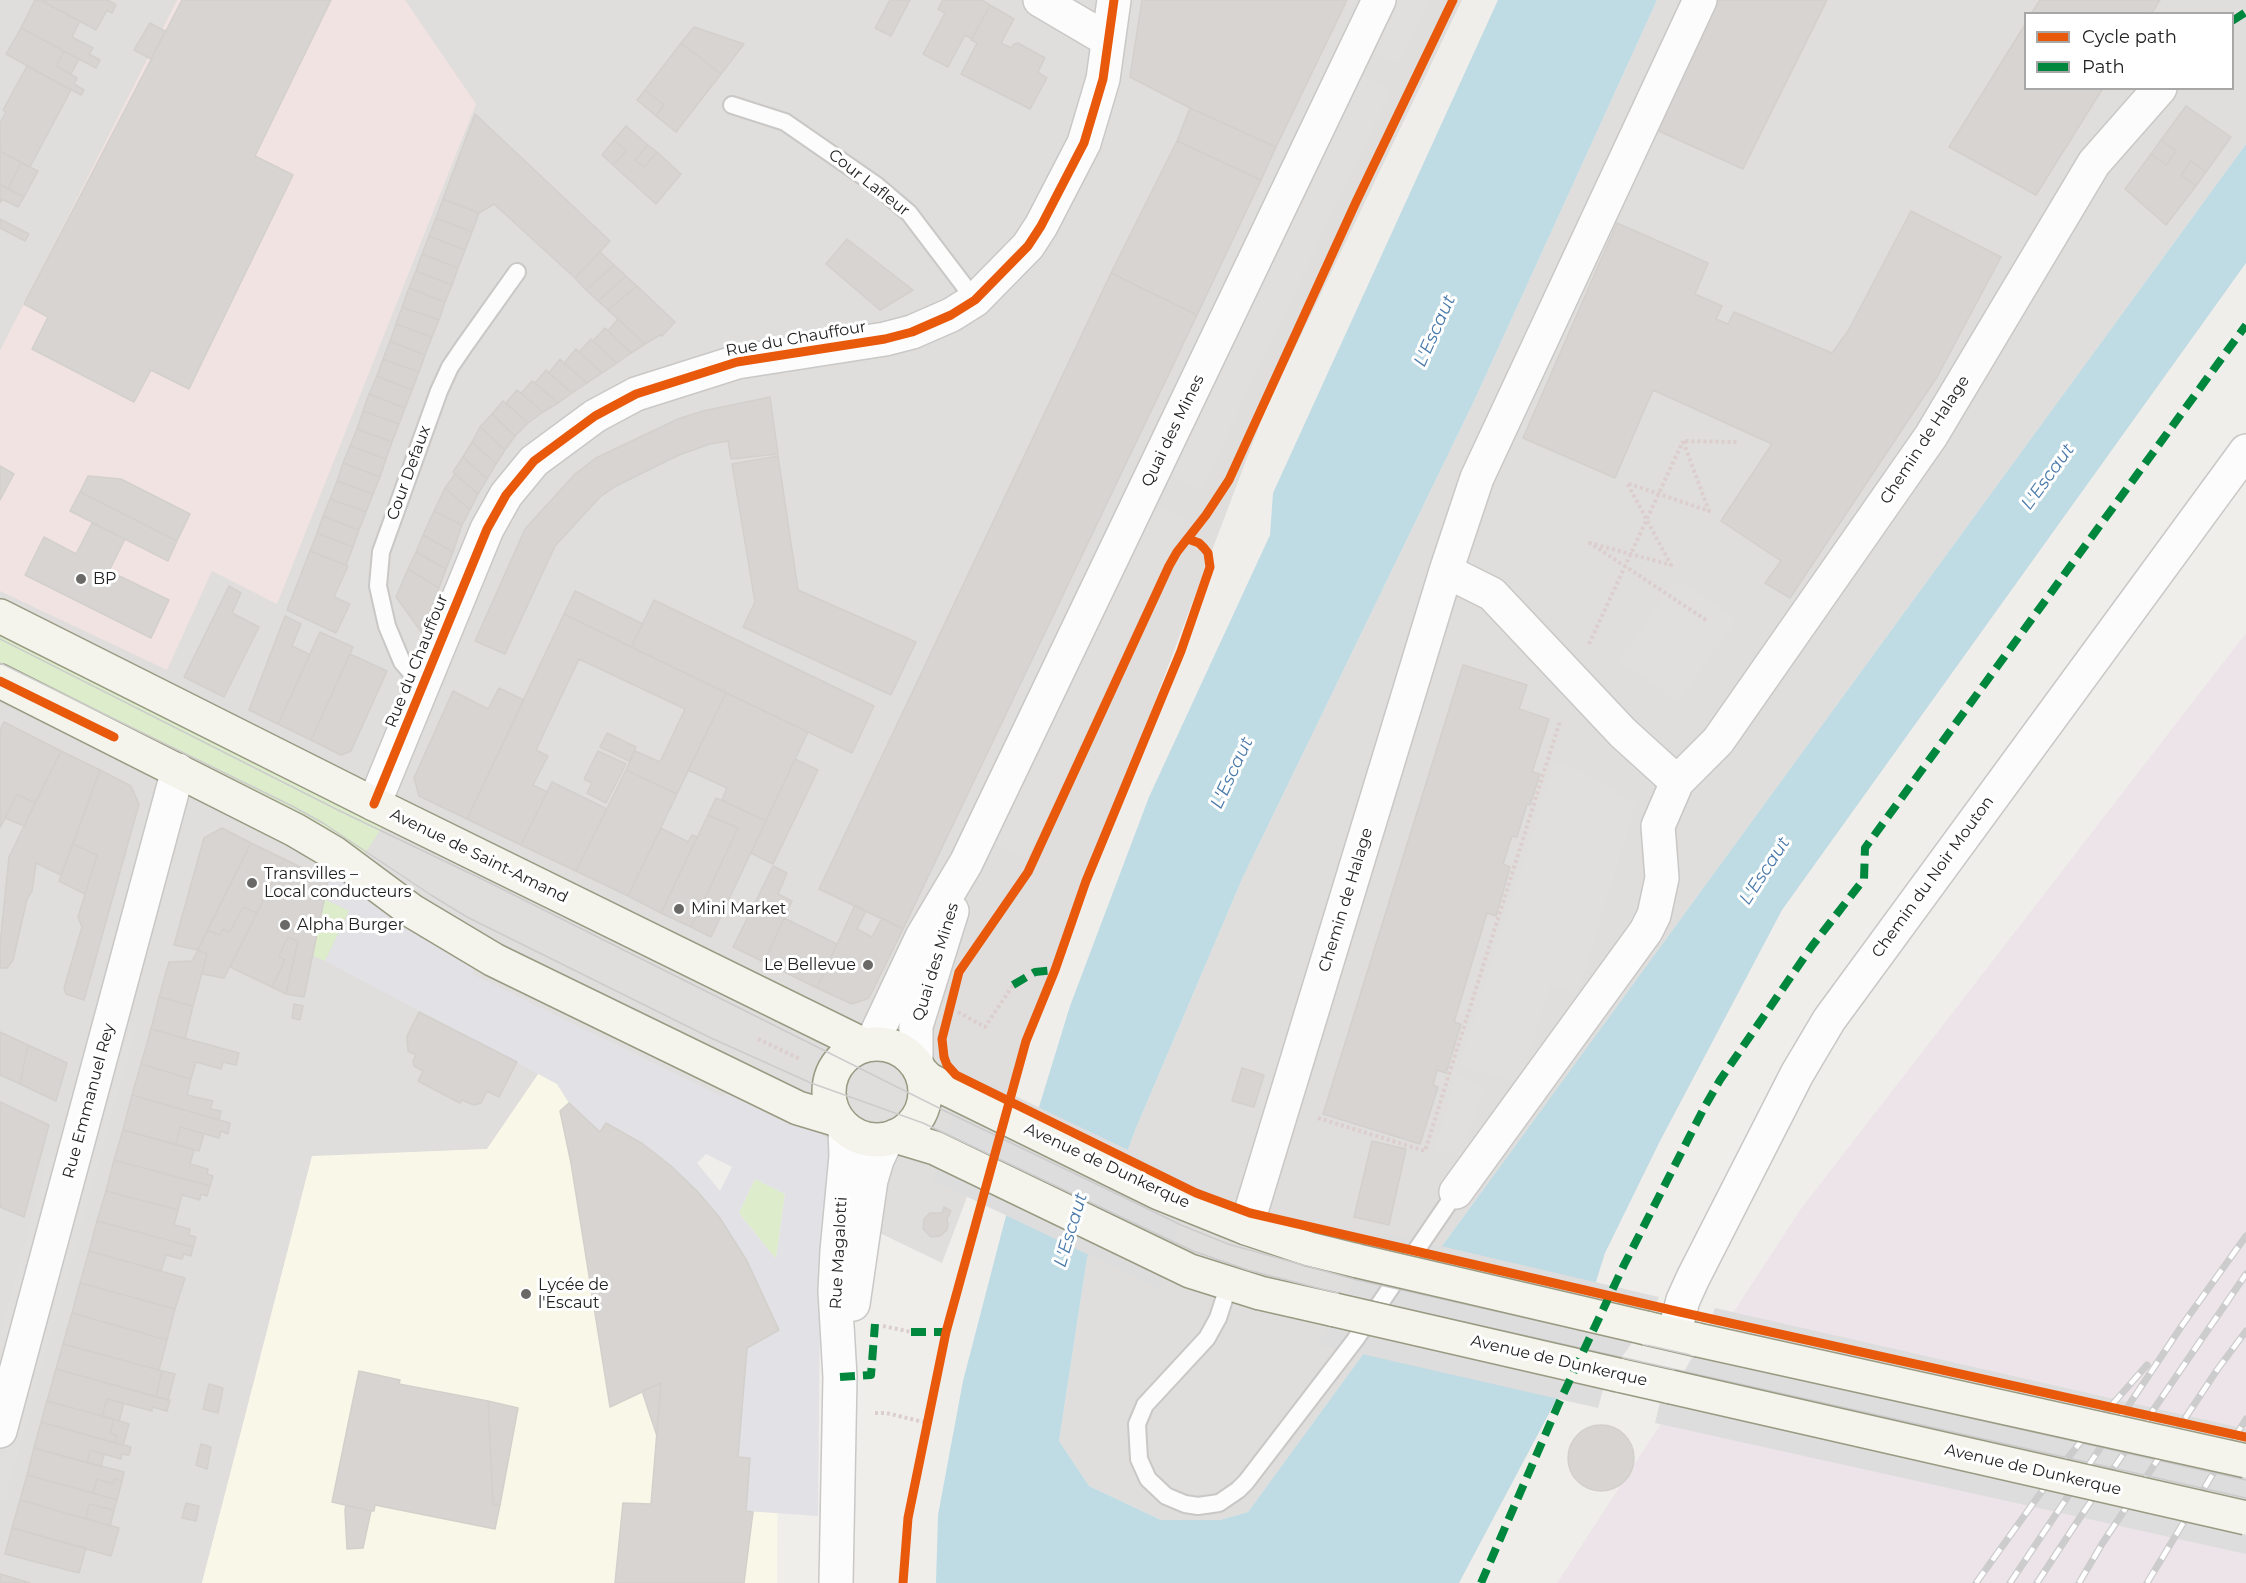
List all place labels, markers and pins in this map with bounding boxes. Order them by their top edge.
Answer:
place label: BP [93,569,117,589]
marker: BP [74,572,88,586]
place label: Transvilles – Local conducteurs [264,864,411,902]
marker: Transvilles – Local conducteurs [245,876,259,890]
place label: Mini Market [691,899,786,919]
marker: Mini Market [672,902,686,916]
place label: Alpha Burger [297,915,404,935]
marker: Alpha Burger [278,918,292,932]
place label: Le Bellevue [764,955,856,975]
marker: Le Bellevue [861,958,875,972]
place label: Lycée de l'Escaut [538,1275,609,1313]
marker: Lycée de l'Escaut [519,1287,533,1301]

